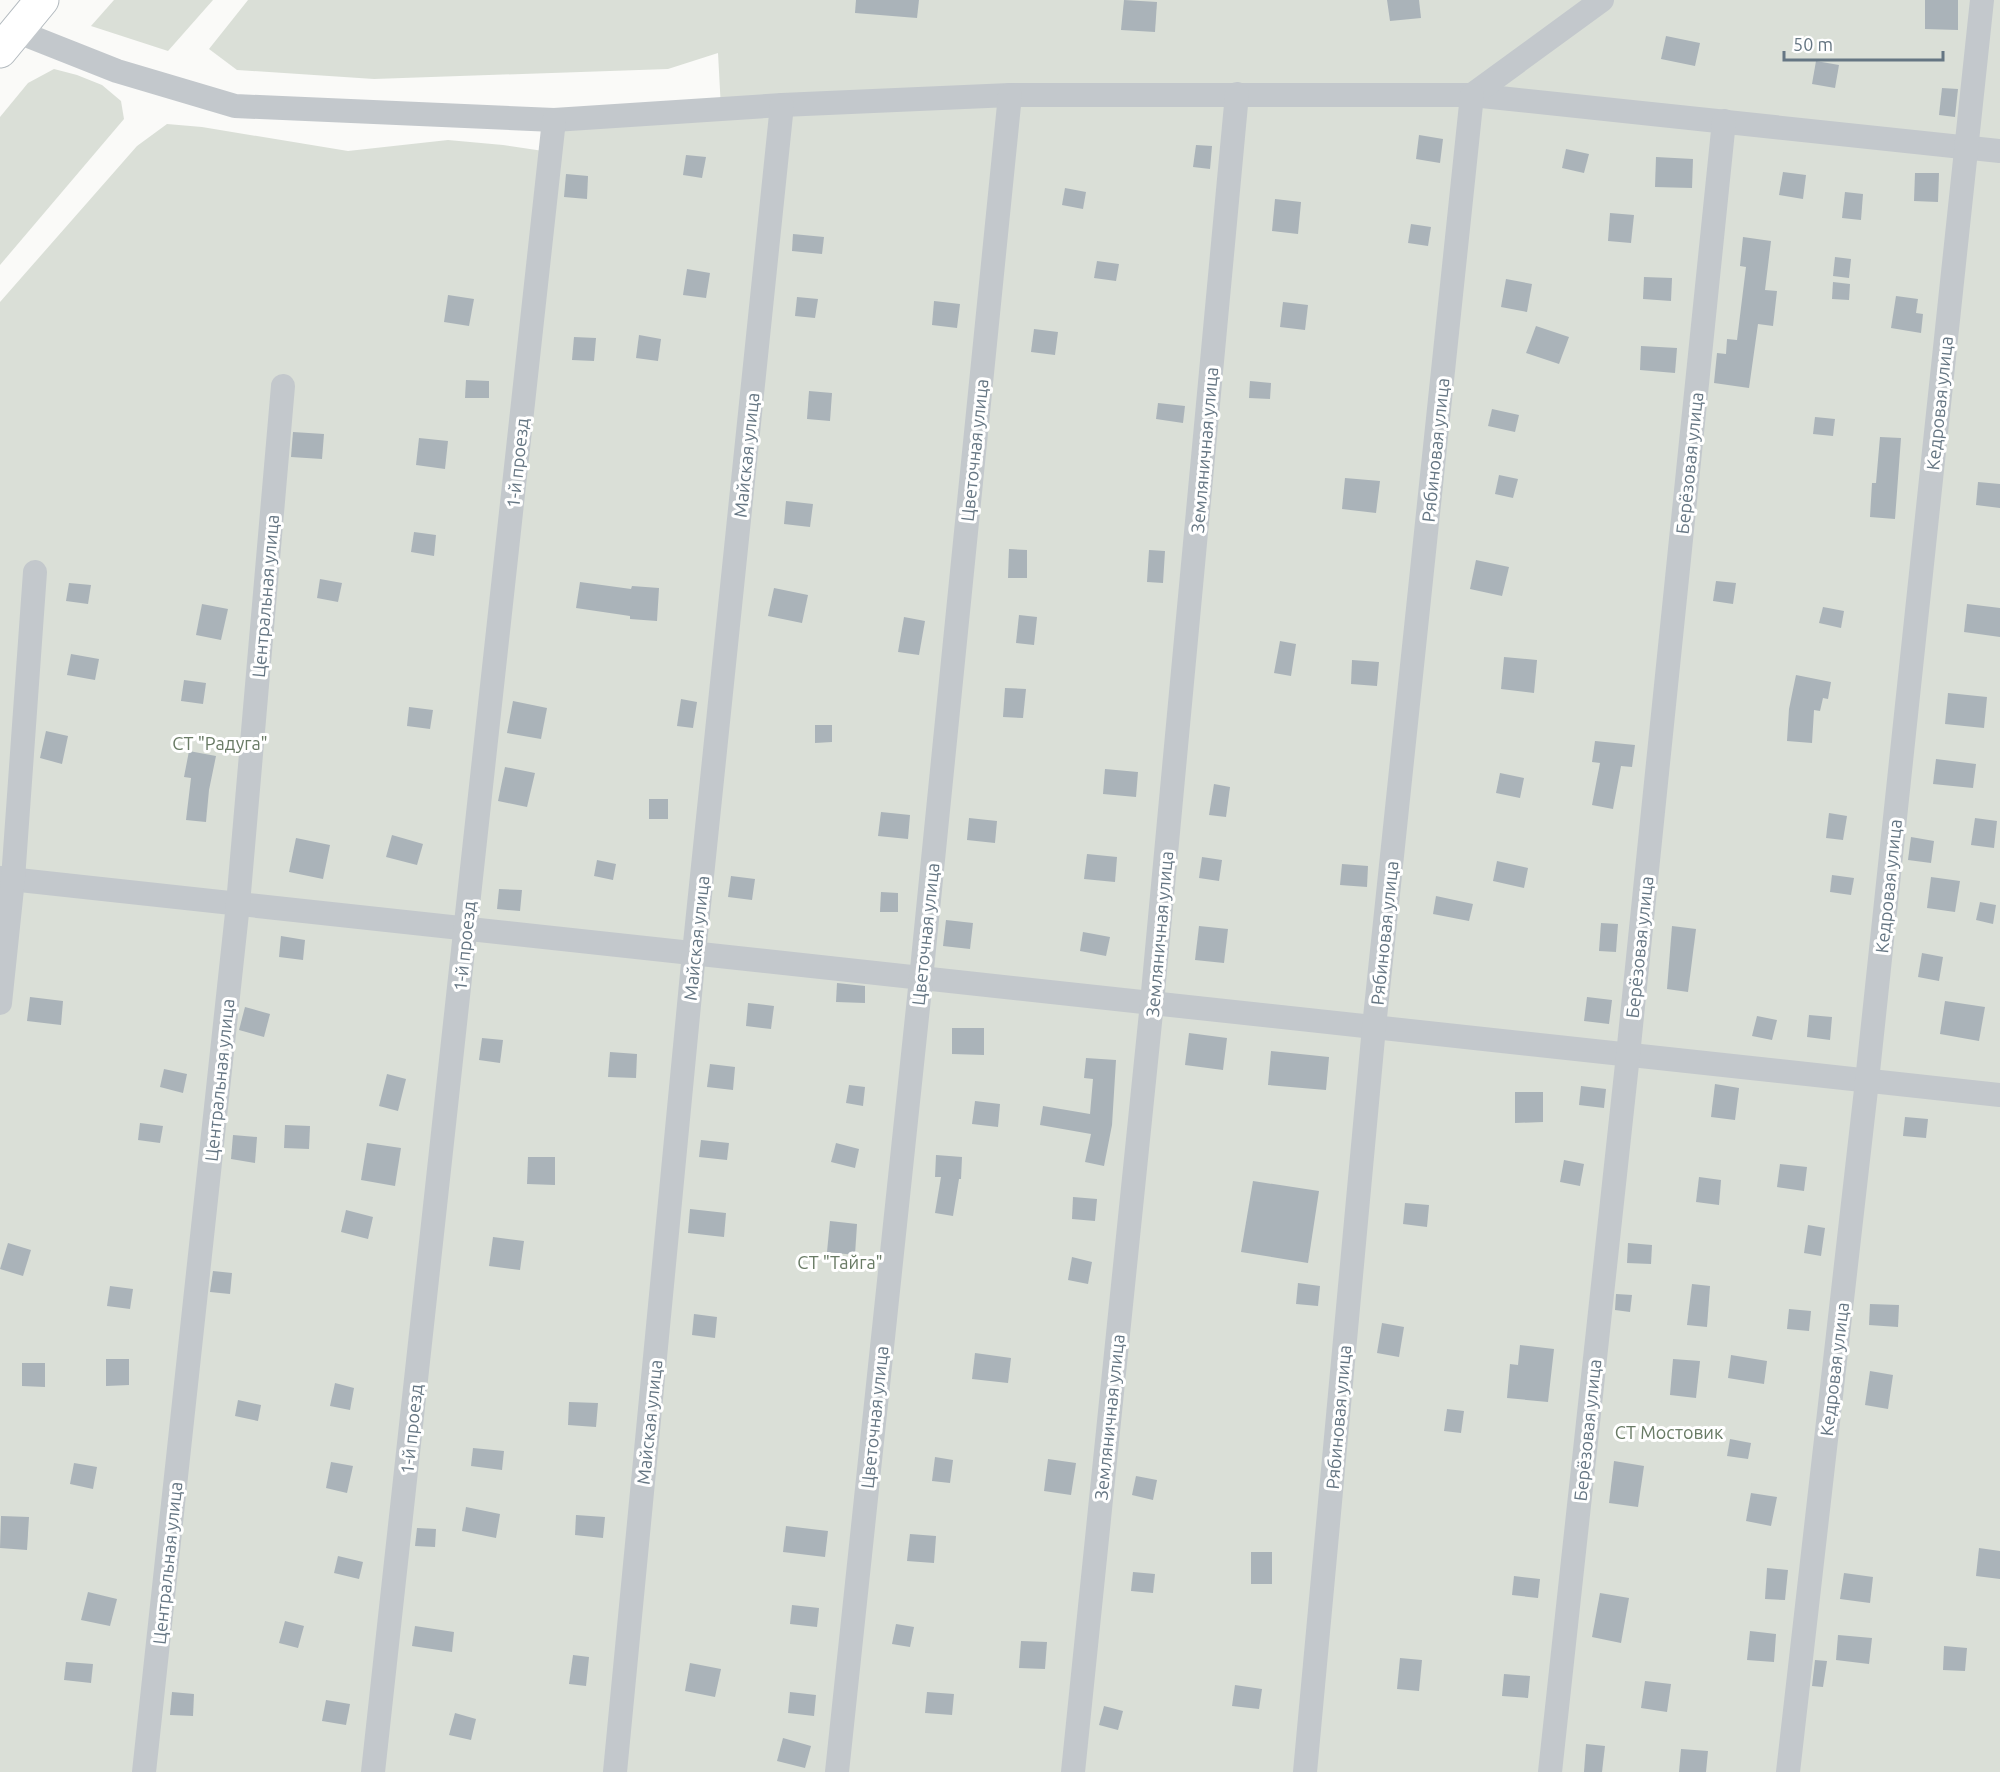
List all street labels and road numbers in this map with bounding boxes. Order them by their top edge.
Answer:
street label: Кедровая улица [1922,335,1956,471]
street label: Земляничная улица [1187,366,1221,534]
street label: Рябиновая улица [1417,377,1453,523]
street label: Цветочная улица [957,378,991,522]
street label: Берёзовая улица [1672,391,1706,535]
street label: Майская улица [729,392,763,518]
street label: 1-й проезд [502,416,532,509]
street label: Центральная улица [248,514,282,678]
street label: Кедровая улица [1871,818,1905,954]
street label: Земляничная улица [1142,850,1176,1018]
street label: Рябиновая улица [1366,860,1402,1006]
street label: Цветочная улица [908,862,942,1006]
street label: Майская улица [679,875,713,1001]
street label: Берёзовая улица [1622,875,1656,1019]
street label: 1-й проезд [449,899,479,992]
street label: Центральная улица [201,998,237,1162]
street label: Кедровая улица [1816,1301,1852,1437]
street label: Земляничная улица [1090,1333,1128,1501]
street label: Рябиновая улица [1322,1344,1354,1490]
street label: Цветочная улица [857,1345,891,1489]
street label: Берёзовая улица [1570,1358,1604,1502]
street label: Майская улица [632,1359,666,1485]
street label: 1-й проезд [396,1382,426,1475]
street label: Центральная улица [149,1481,185,1645]

